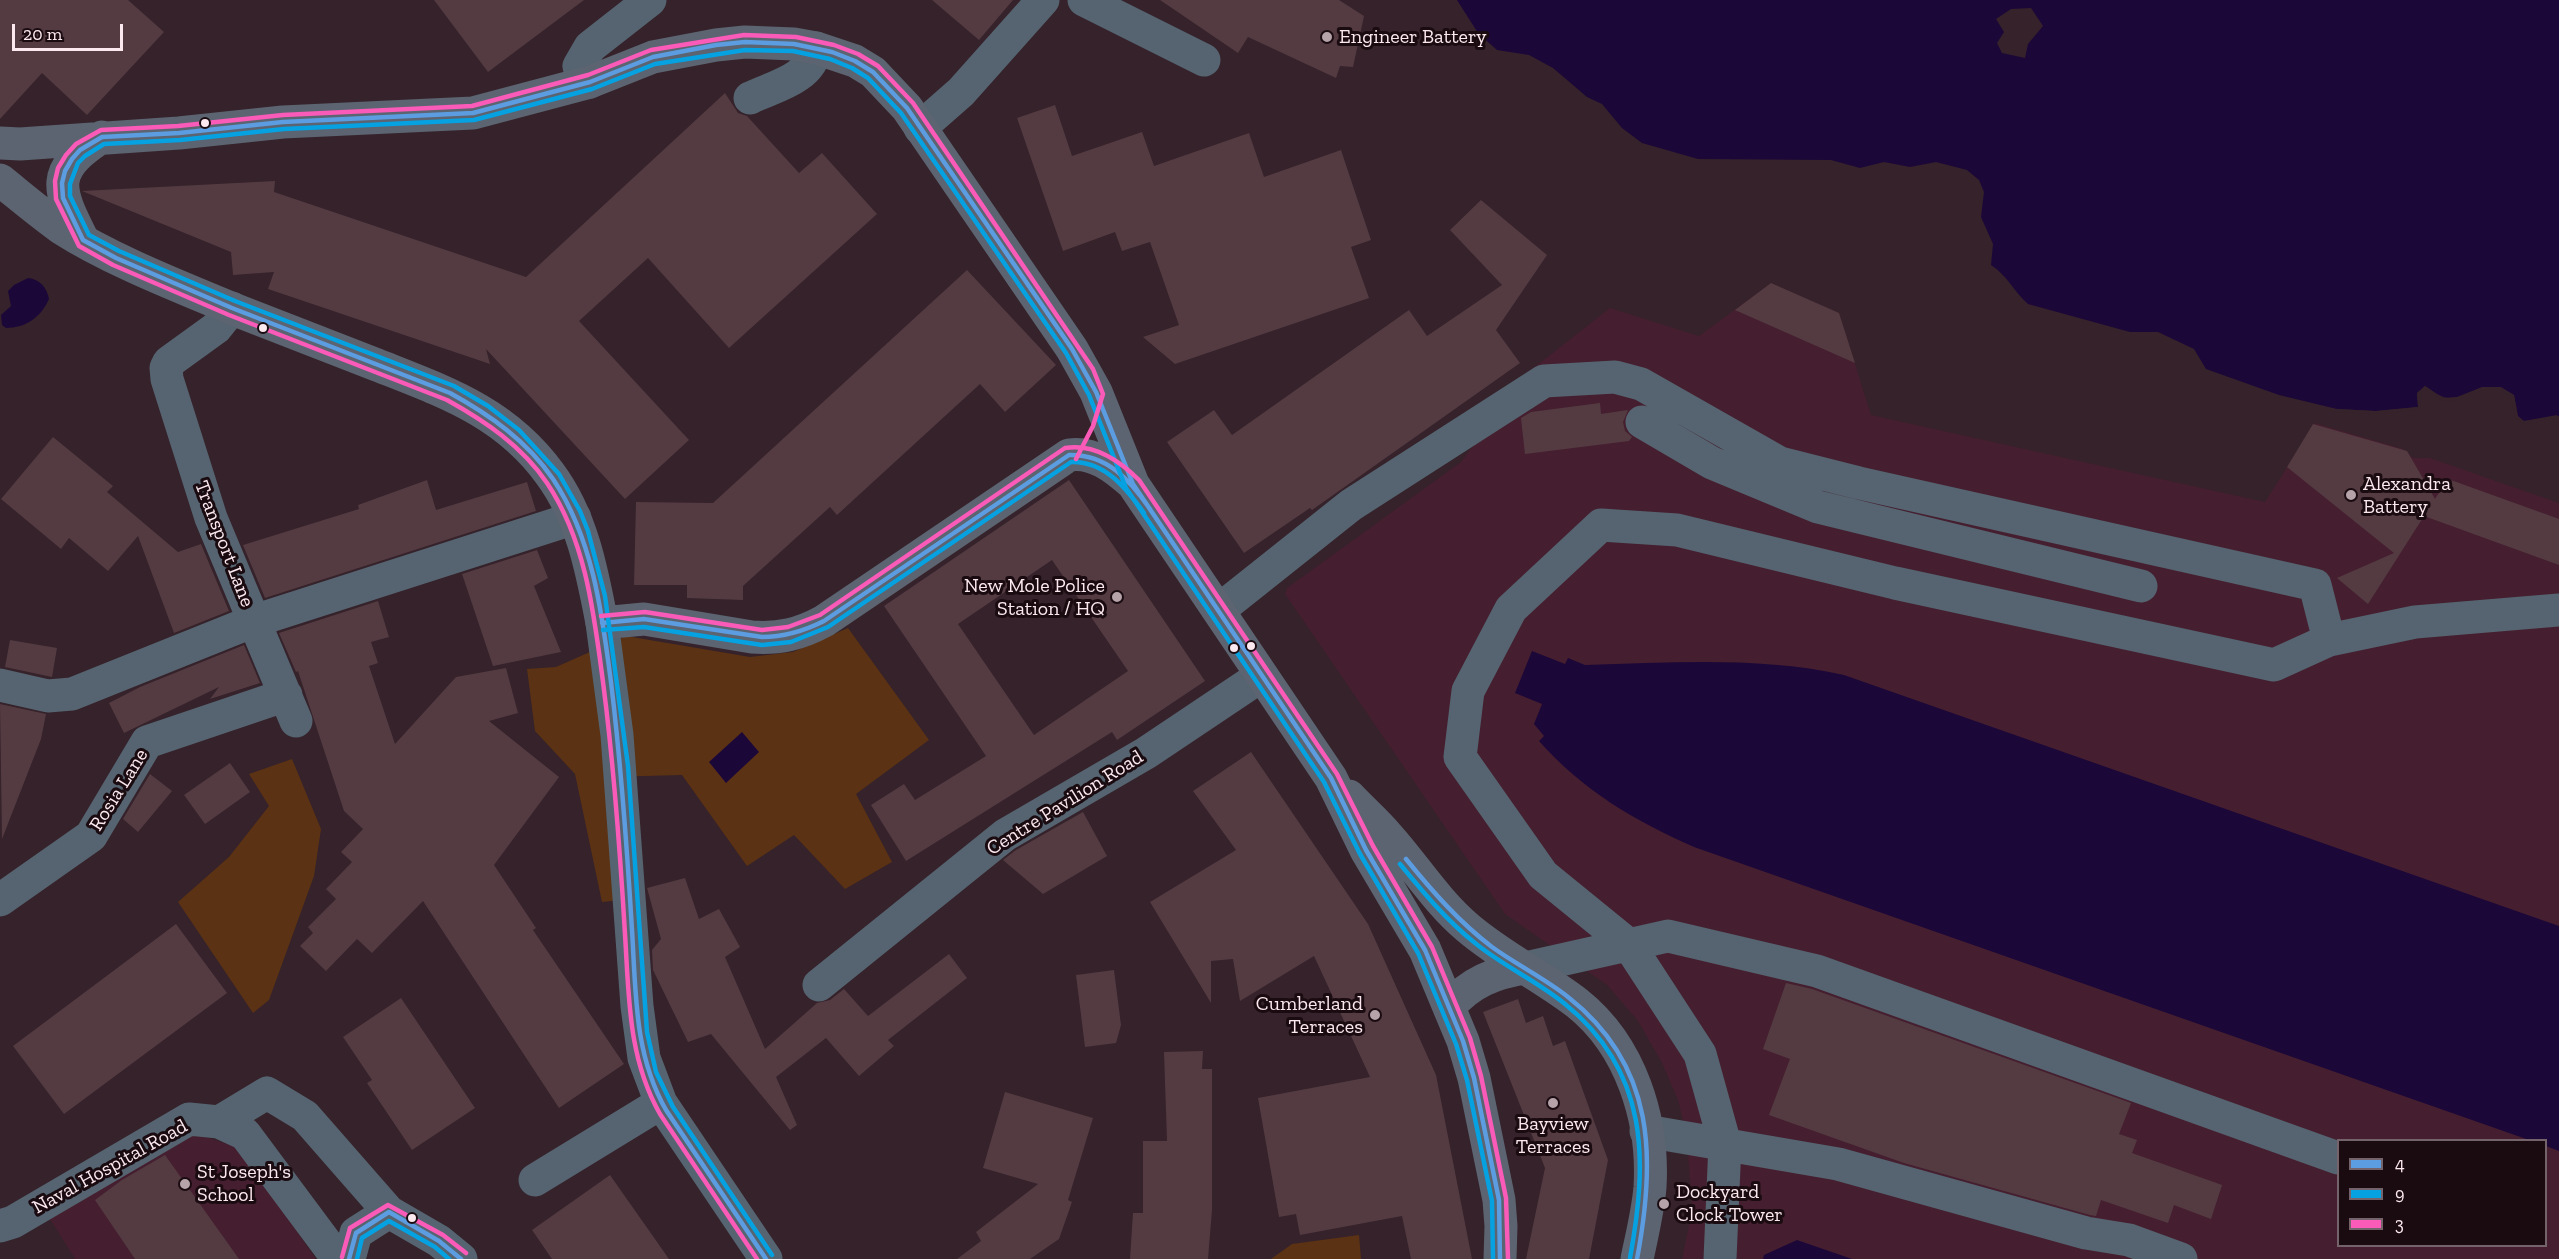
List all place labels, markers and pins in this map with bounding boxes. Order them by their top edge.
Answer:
place label: Engineer Battery [1339,25,1487,49]
marker: Engineer Battery [1320,30,1334,44]
unlabelled marker [199,117,211,129]
unlabelled marker [257,322,269,334]
place label: Alexandra Battery [2363,472,2451,519]
marker: Alexandra Battery [2344,488,2358,502]
place label: New Mole Police Station / HQ [964,574,1105,621]
marker: New Mole Police Station / HQ [1110,590,1124,604]
unlabelled marker [1245,640,1257,652]
unlabelled marker [1228,642,1240,654]
place label: Cumberland Terraces [1256,992,1363,1039]
marker: Cumberland Terraces [1368,1008,1382,1022]
marker: Bayview Terraces [1546,1096,1560,1110]
place label: Bayview Terraces [1516,1112,1590,1159]
place label: St Joseph's School [197,1160,291,1207]
marker: St Joseph's School [178,1177,192,1191]
place label: Dockyard Clock Tower [1676,1180,1783,1227]
marker: Dockyard Clock Tower [1657,1197,1671,1211]
unlabelled marker [406,1212,418,1224]

